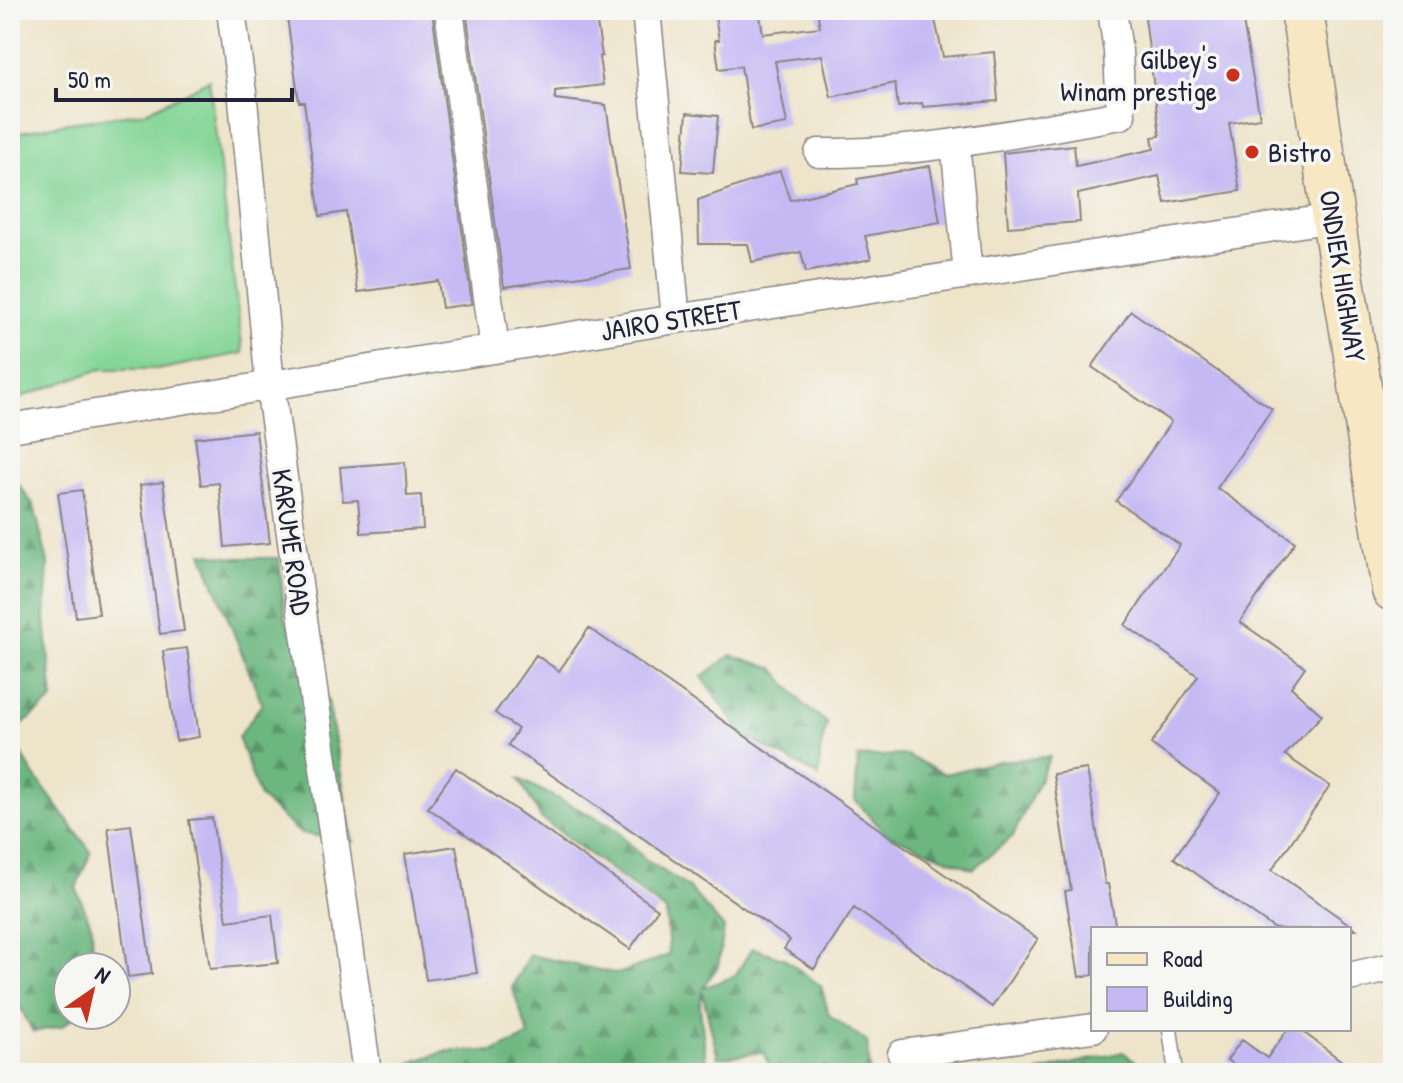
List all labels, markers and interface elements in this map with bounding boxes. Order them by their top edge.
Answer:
place label: Gilbey's Winam prestige [1060,40,1217,110]
scale bar [56,52,292,102]
text: 50 m [68,63,111,95]
marker: Gilbey's Winam prestige [1224,66,1242,84]
place label: Bistro [1268,133,1331,171]
marker: Bistro [1243,143,1261,161]
street label: ONDIEK HIGHWAY [1311,187,1375,365]
street label: JAIRO STREET [598,290,745,350]
street label: KARUME ROAD [263,467,321,618]
legend [1091,927,1351,1031]
text: Road [1163,942,1202,974]
north arrow [52,951,132,1031]
text: N [90,959,117,990]
text: Building [1163,982,1233,1014]

